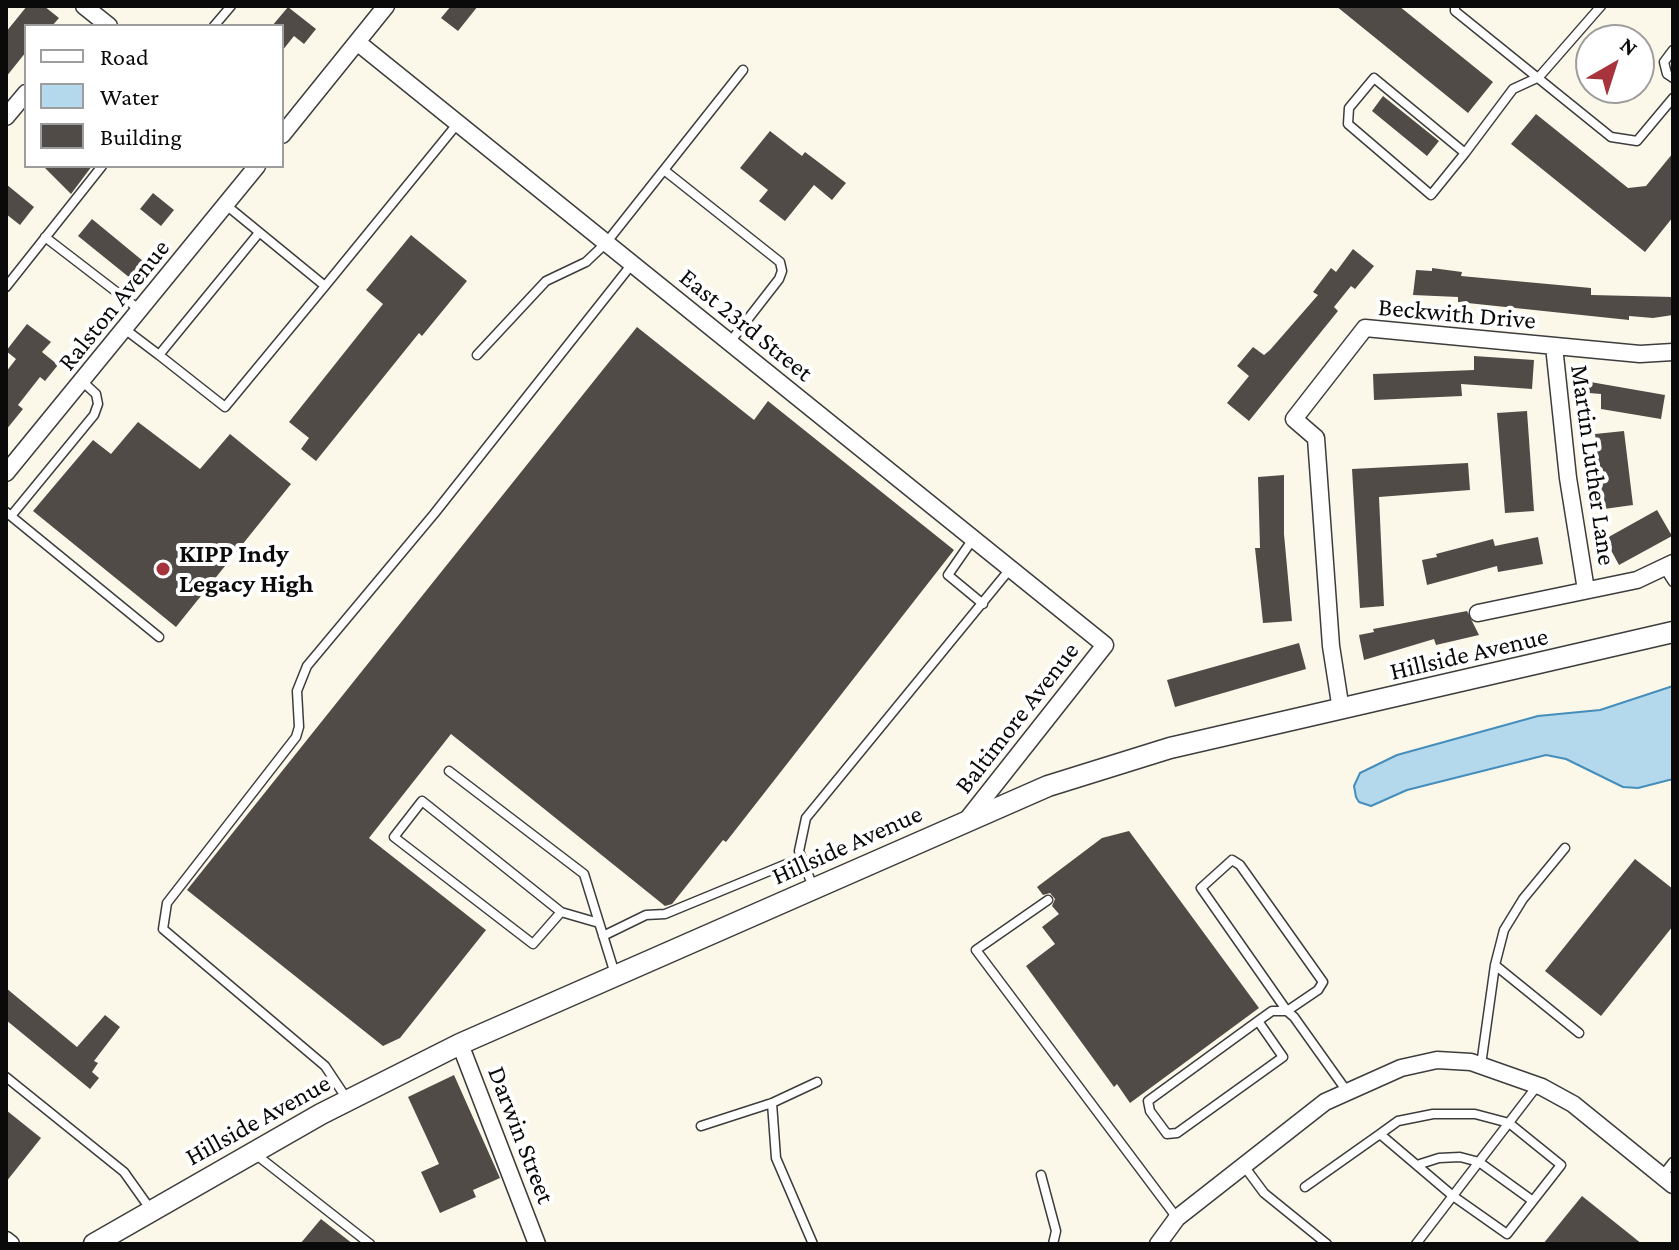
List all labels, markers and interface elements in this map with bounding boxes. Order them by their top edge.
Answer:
legend [24,24,284,168]
north arrow [1575,24,1655,104]
text: N [1615,32,1643,61]
text: Road [100,43,149,70]
text: Water [100,83,159,110]
text: Building [100,123,182,150]
street label: Ralston Avenue [52,233,176,377]
street label: East 23rd Street [673,262,819,388]
street label: Beckwith Drive [1377,292,1537,336]
street label: Martin Luther Lane [1563,363,1623,567]
place label: KIPP Indy Legacy High [179,538,314,600]
marker: KIPP Indy Legacy High [154,560,172,578]
street label: Hillside Avenue [1387,621,1551,687]
street label: Baltimore Avenue [948,636,1086,800]
street label: Hillside Avenue [767,798,927,892]
street label: Darwin Street [481,1062,561,1208]
street label: Hillside Avenue [180,1067,336,1173]

